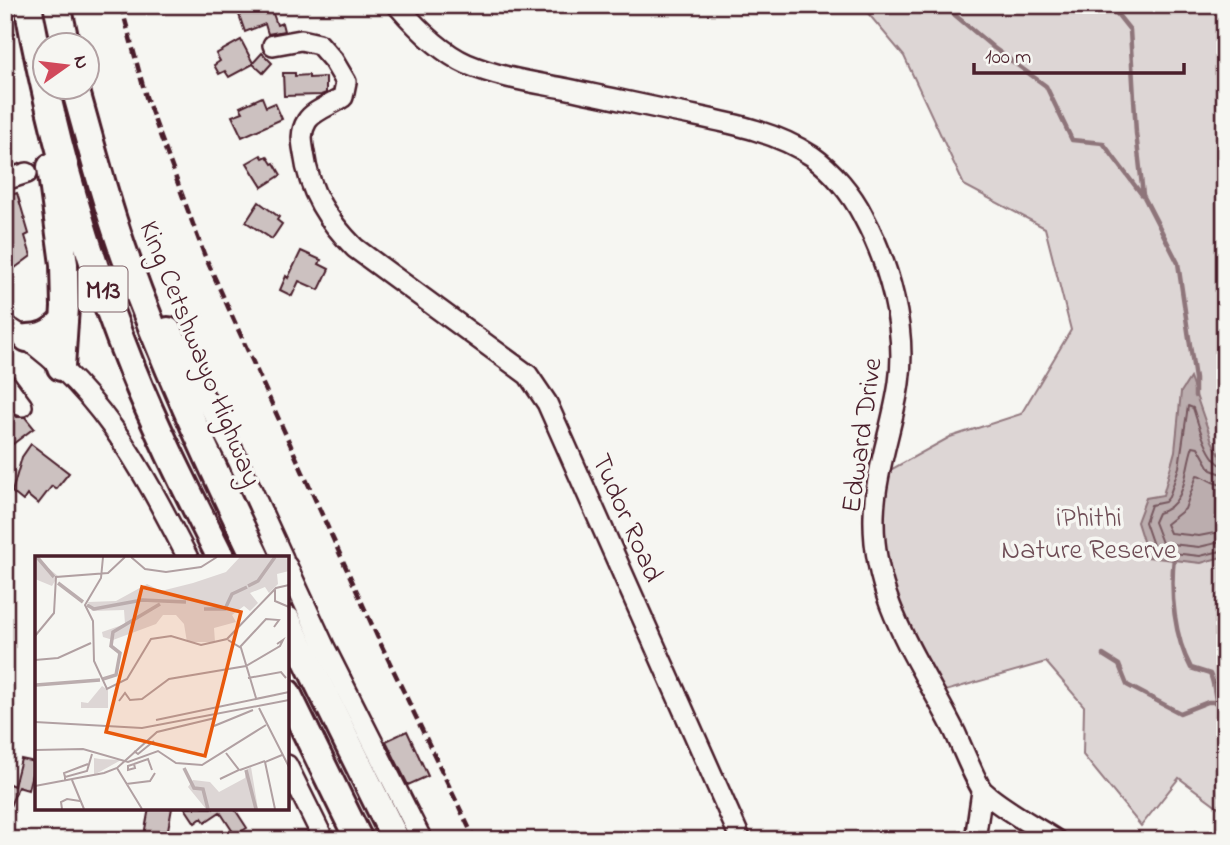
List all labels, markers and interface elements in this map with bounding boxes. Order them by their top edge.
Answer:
north arrow [32,32,102,102]
scale bar [974,32,1184,76]
text: 100 m [985,43,1031,73]
text: N [65,53,95,72]
street label: King Cetshwayo Highway [127,215,271,493]
road number: M13 [78,266,128,312]
street label: Edward Drive [832,355,895,516]
street label: Tudor Road [579,447,673,590]
park label: iPhithi Nature Reserve [1001,499,1177,572]
inset map [35,556,289,810]

